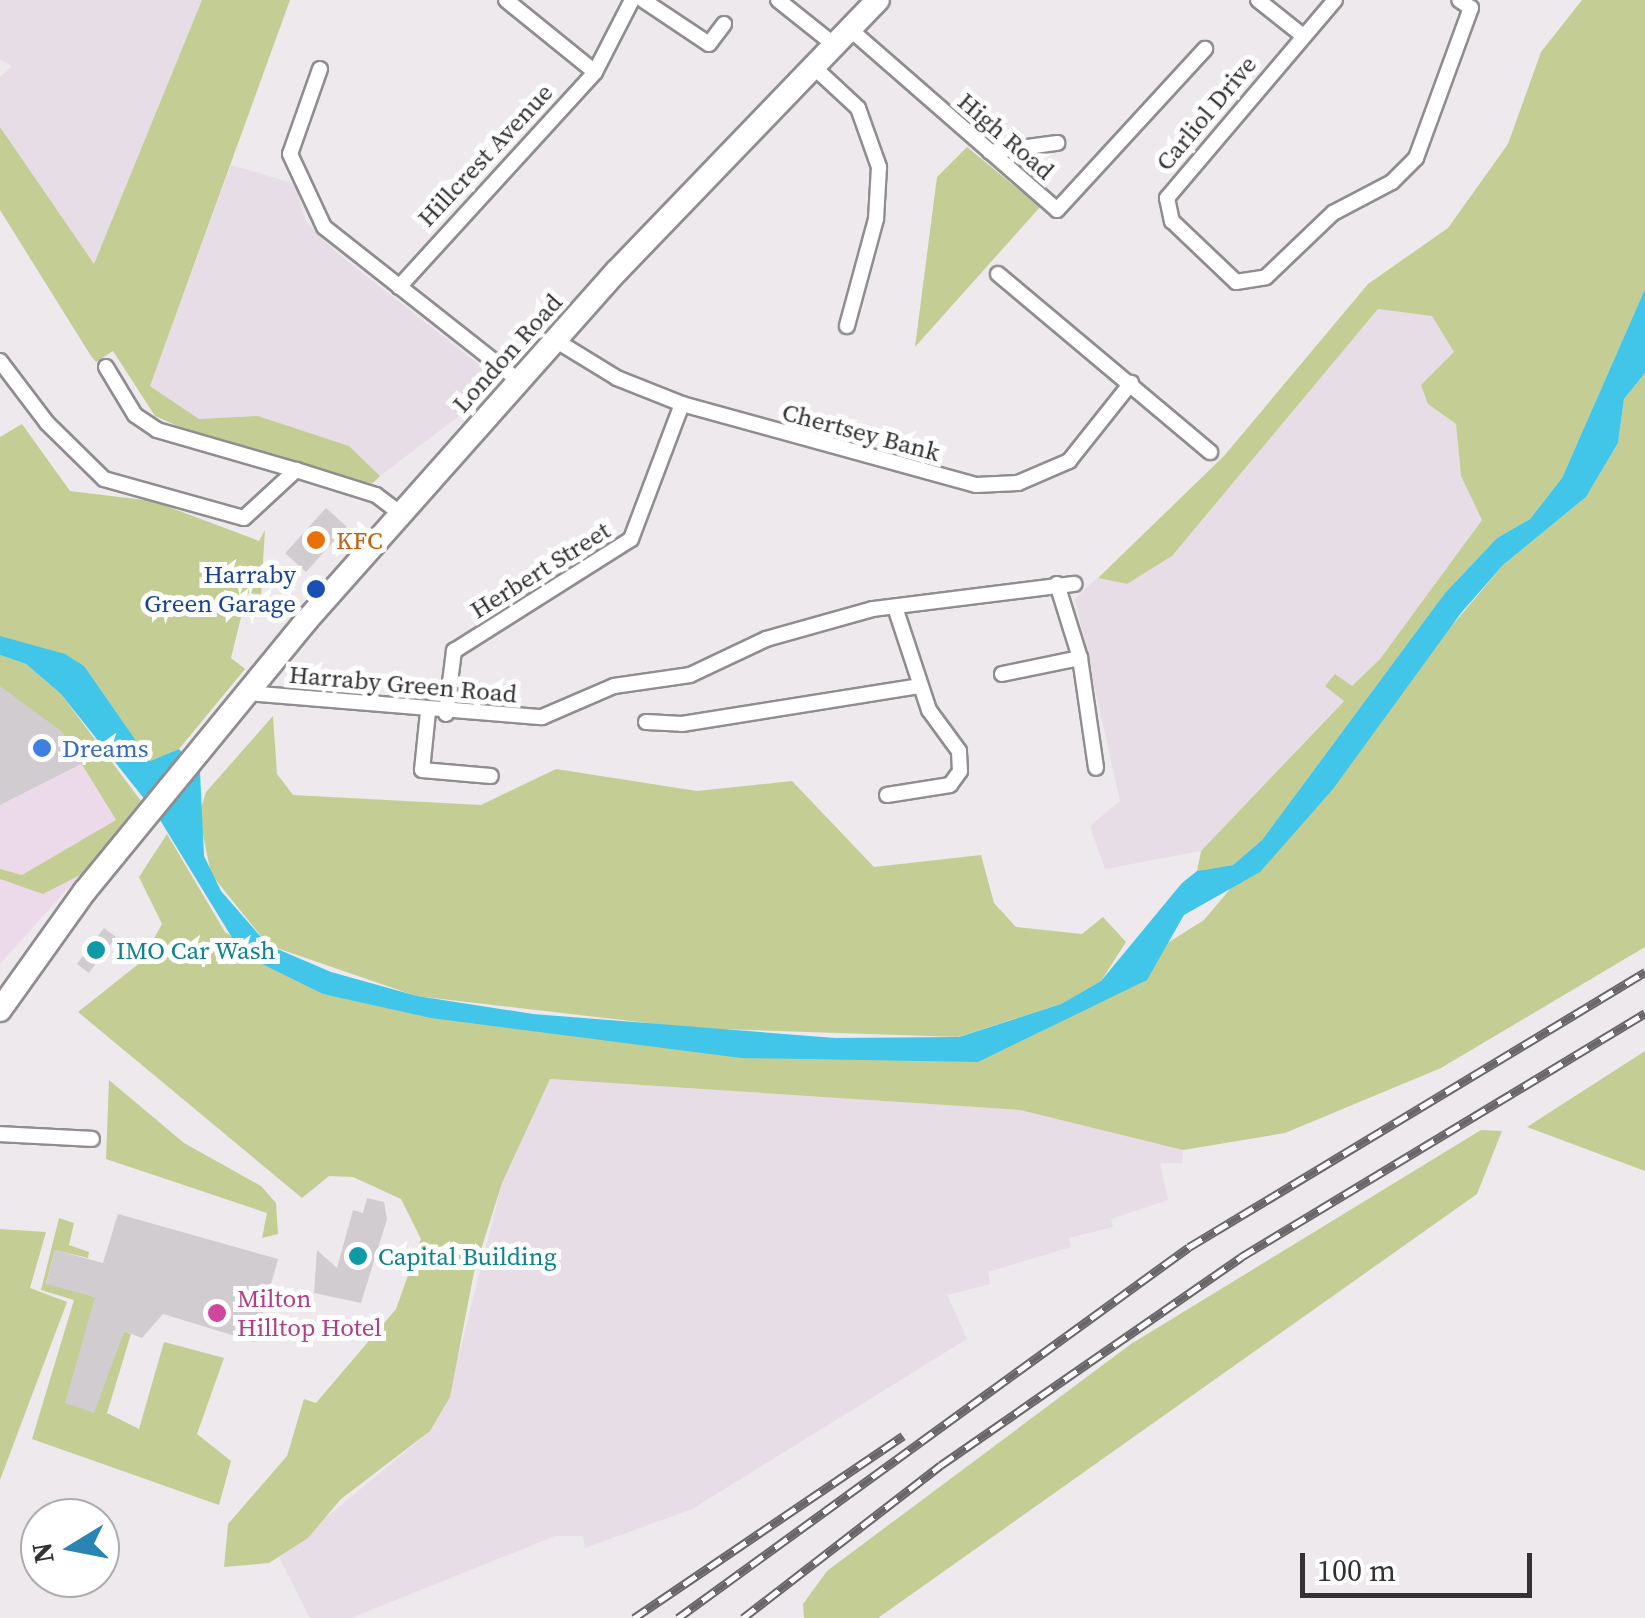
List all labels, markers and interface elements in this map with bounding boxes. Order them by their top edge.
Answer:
street label: Carliol Drive [1149,50,1263,176]
street label: Hillcrest Avenue [411,77,559,233]
street label: High Road [952,86,1060,186]
street label: London Road [446,287,568,419]
street label: Chertsey Bank [779,397,943,467]
street label: Herbert Street [465,515,615,625]
place label: KFC [336,525,383,555]
marker: KFC [305,529,327,551]
place label: Harraby Green Garage [144,560,296,619]
marker: Harraby Green Garage [305,578,327,600]
street label: Harraby Green Road [288,659,518,709]
place label: Dreams [62,733,149,763]
marker: Dreams [31,737,53,759]
place label: IMO Car Wash [116,935,276,965]
marker: IMO Car Wash [85,939,107,961]
place label: Capital Building [378,1241,557,1271]
marker: Capital Building [347,1245,369,1267]
place label: Milton Hilltop Hotel [237,1284,382,1343]
marker: Milton Hilltop Hotel [206,1302,228,1324]
north arrow [20,1498,120,1598]
scale bar [1305,1533,1538,1595]
text: N [22,1540,63,1566]
text: 100 m [1317,1550,1396,1591]

